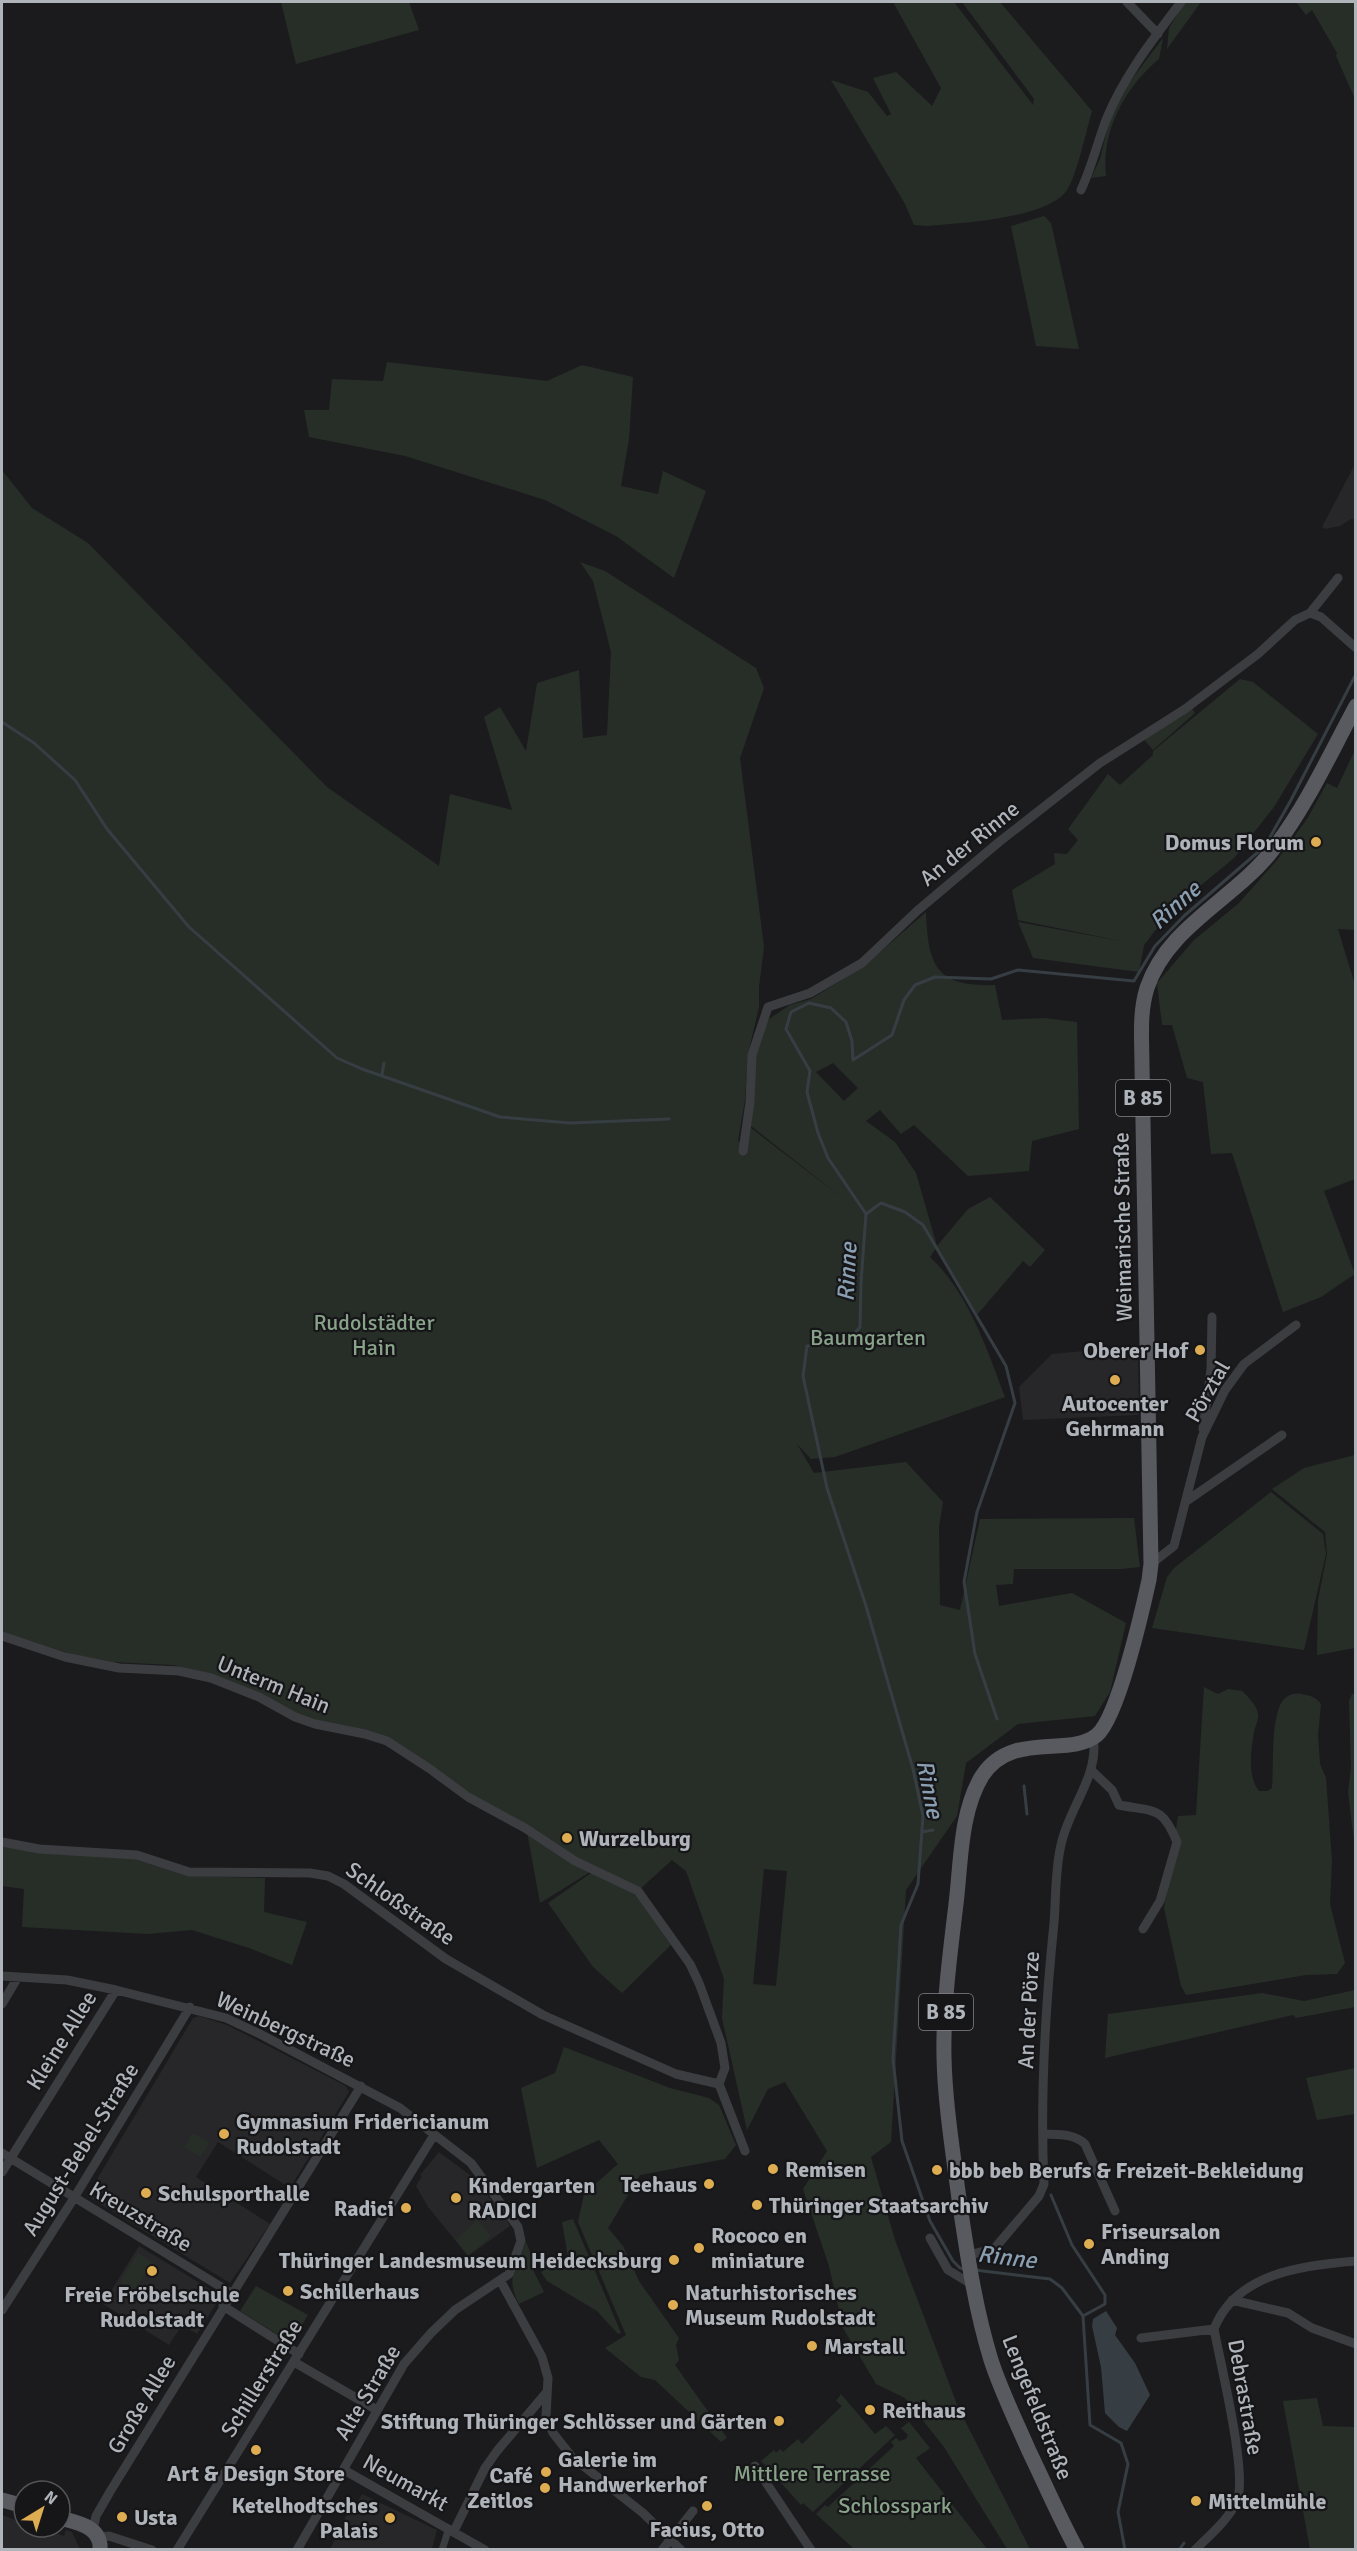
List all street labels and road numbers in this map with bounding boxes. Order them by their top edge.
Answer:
street label: An der Rinne [914,795,1024,892]
road number: B 85 [1116,1080,1170,1116]
street label: Weimarische Straße [1107,1132,1138,1322]
street label: Pörztal [1179,1356,1236,1427]
street label: Unterm Hain [213,1650,334,1719]
street label: Schloßstraße [341,1856,461,1951]
street label: An der Pörze [1012,1950,1045,2070]
street label: Weinbergstraße [212,1985,360,2073]
street label: Kleine Allee [20,1986,103,2095]
road number: B 85 [919,1994,973,2030]
street label: August-Bebel-Straße [16,2058,145,2241]
street label: Kreuzstraße [85,2175,197,2258]
street label: Schillerstraße [215,2315,308,2442]
street label: Lengefeldstraße [996,2331,1079,2484]
street label: Debrastraße [1222,2337,1269,2457]
street label: Alte Straße [328,2340,406,2445]
street label: Große Allee [101,2350,181,2459]
street label: Neumarkt [358,2448,453,2517]

